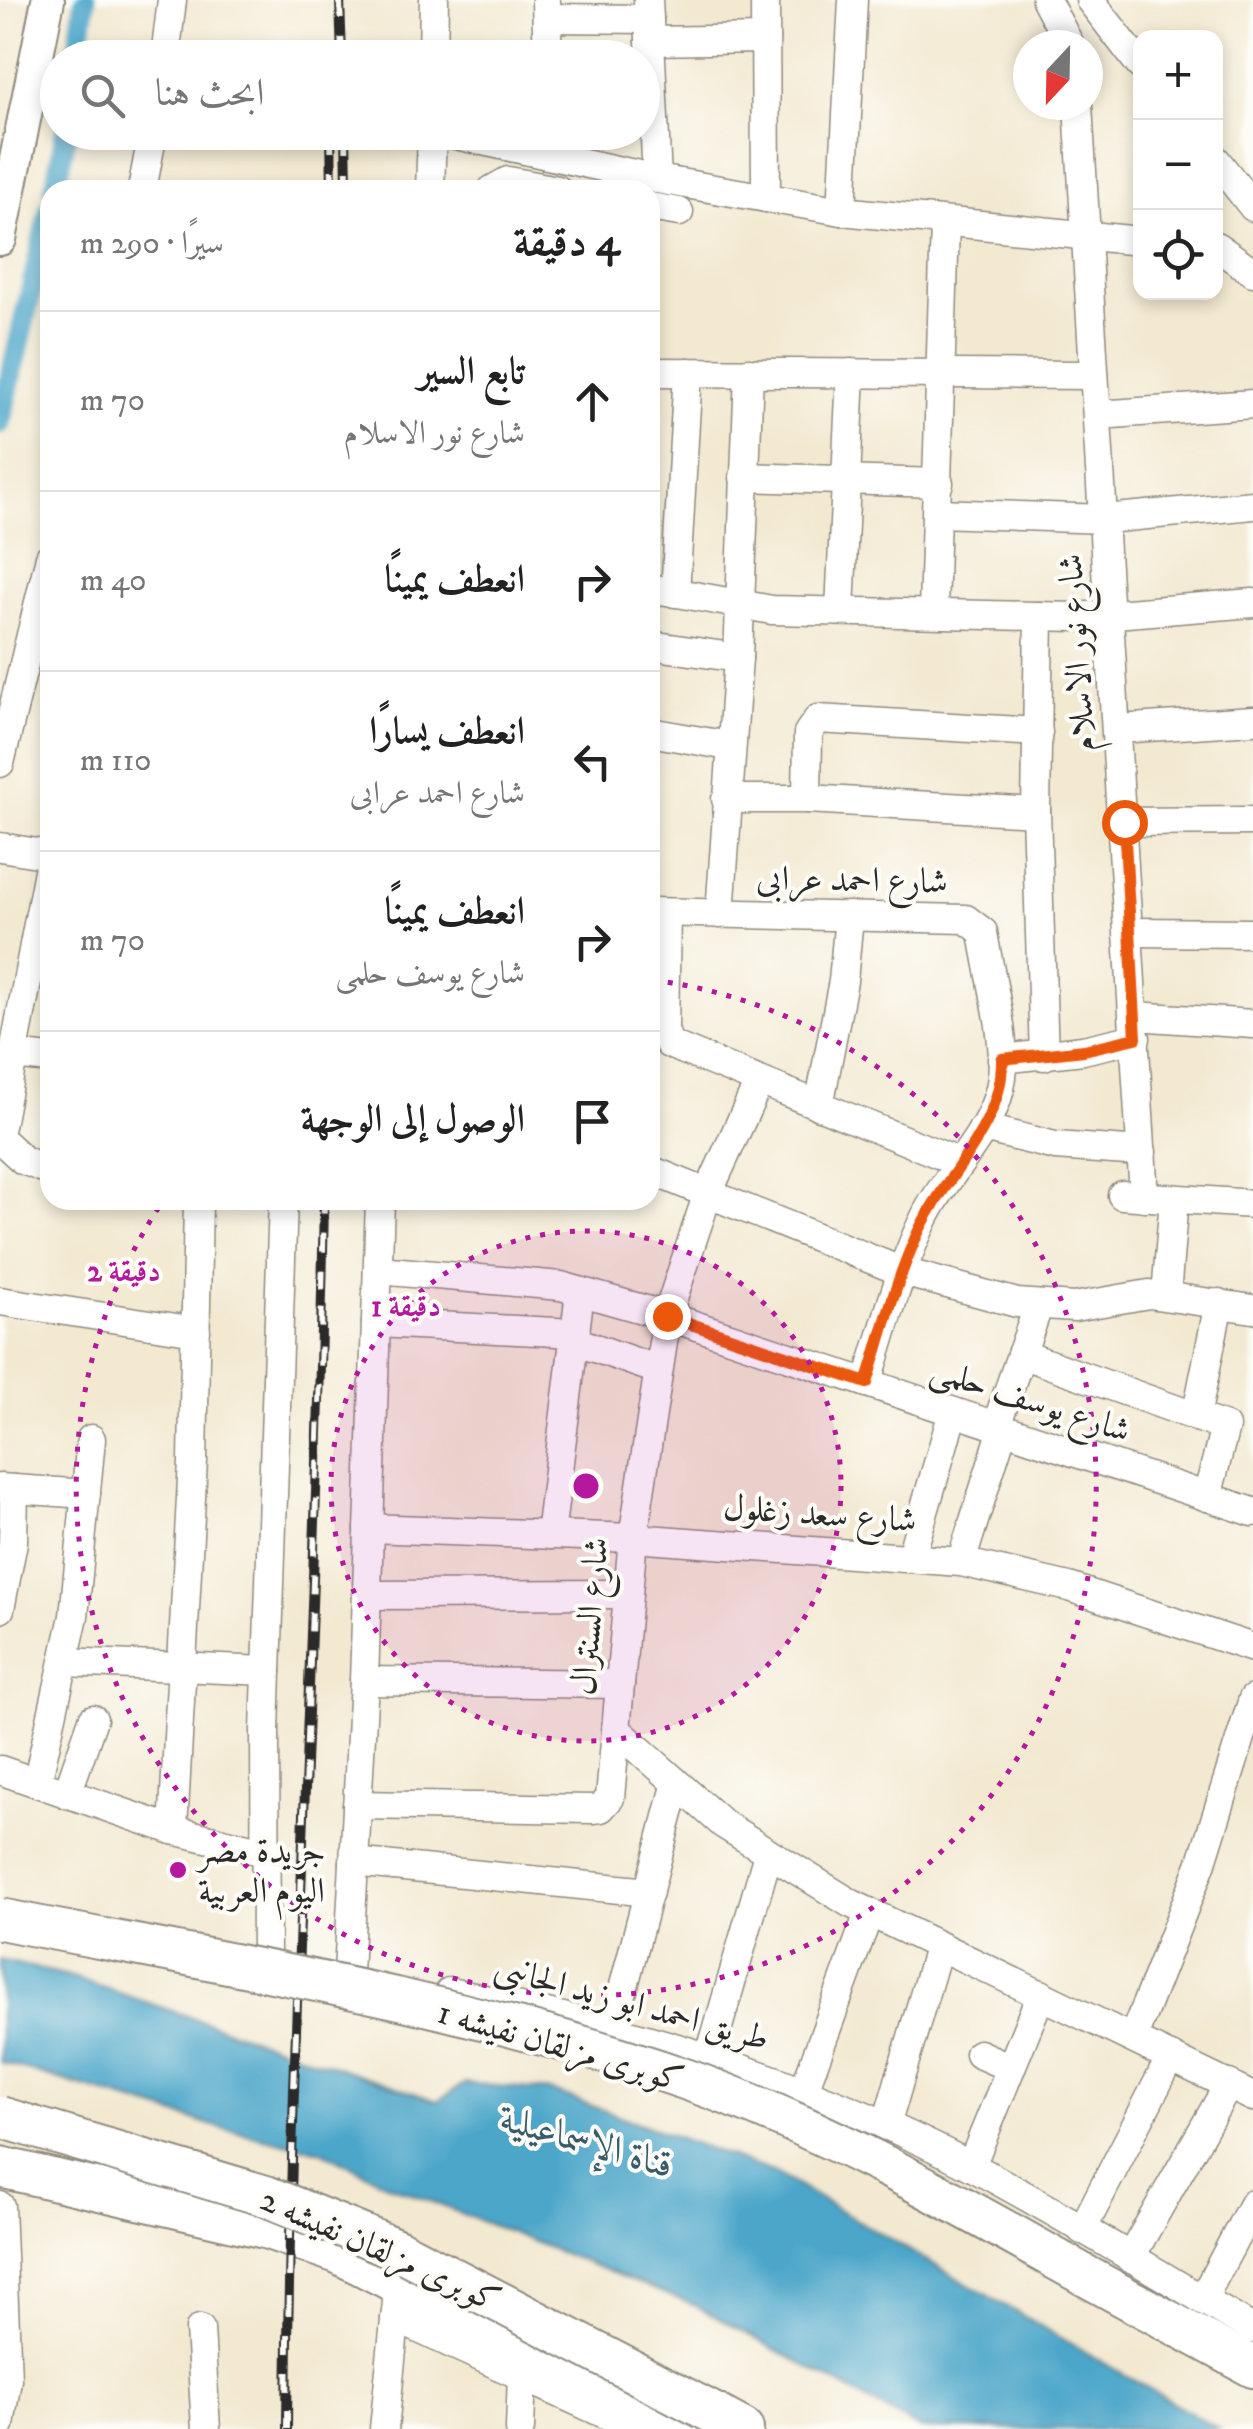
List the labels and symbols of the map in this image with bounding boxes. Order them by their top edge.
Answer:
north arrow [1013,30,1103,120]
street label: شارع نور الاسلام [1049,552,1114,753]
route start [1102,800,1148,846]
street label: شارع احمد عرابى [756,857,948,910]
text: 2 دقيقة [87,1254,161,1291]
text: 1 دقيقة [371,1289,441,1326]
route end [645,1294,691,1340]
street label: شارع يوسف حلمى [923,1348,1136,1459]
centre of rings [568,1468,604,1504]
street label: شارع سعد زغلول [721,1486,918,1549]
street label: شارع السنترال [562,1535,625,1697]
place label: جريدة مصر اليوم العربية [194,1830,326,1921]
marker: جريدة مصر اليوم العربية [167,1859,189,1881]
street label: طريق احمد ابو زيد الجانبى [489,1946,774,2063]
street label: كوبرى مزلقان نفيشه 1 [432,1991,689,2103]
water label: قناة الإسماعيلية [492,2094,680,2193]
street label: كوبرى مزلقان نفيشه 2 [253,2178,507,2324]

